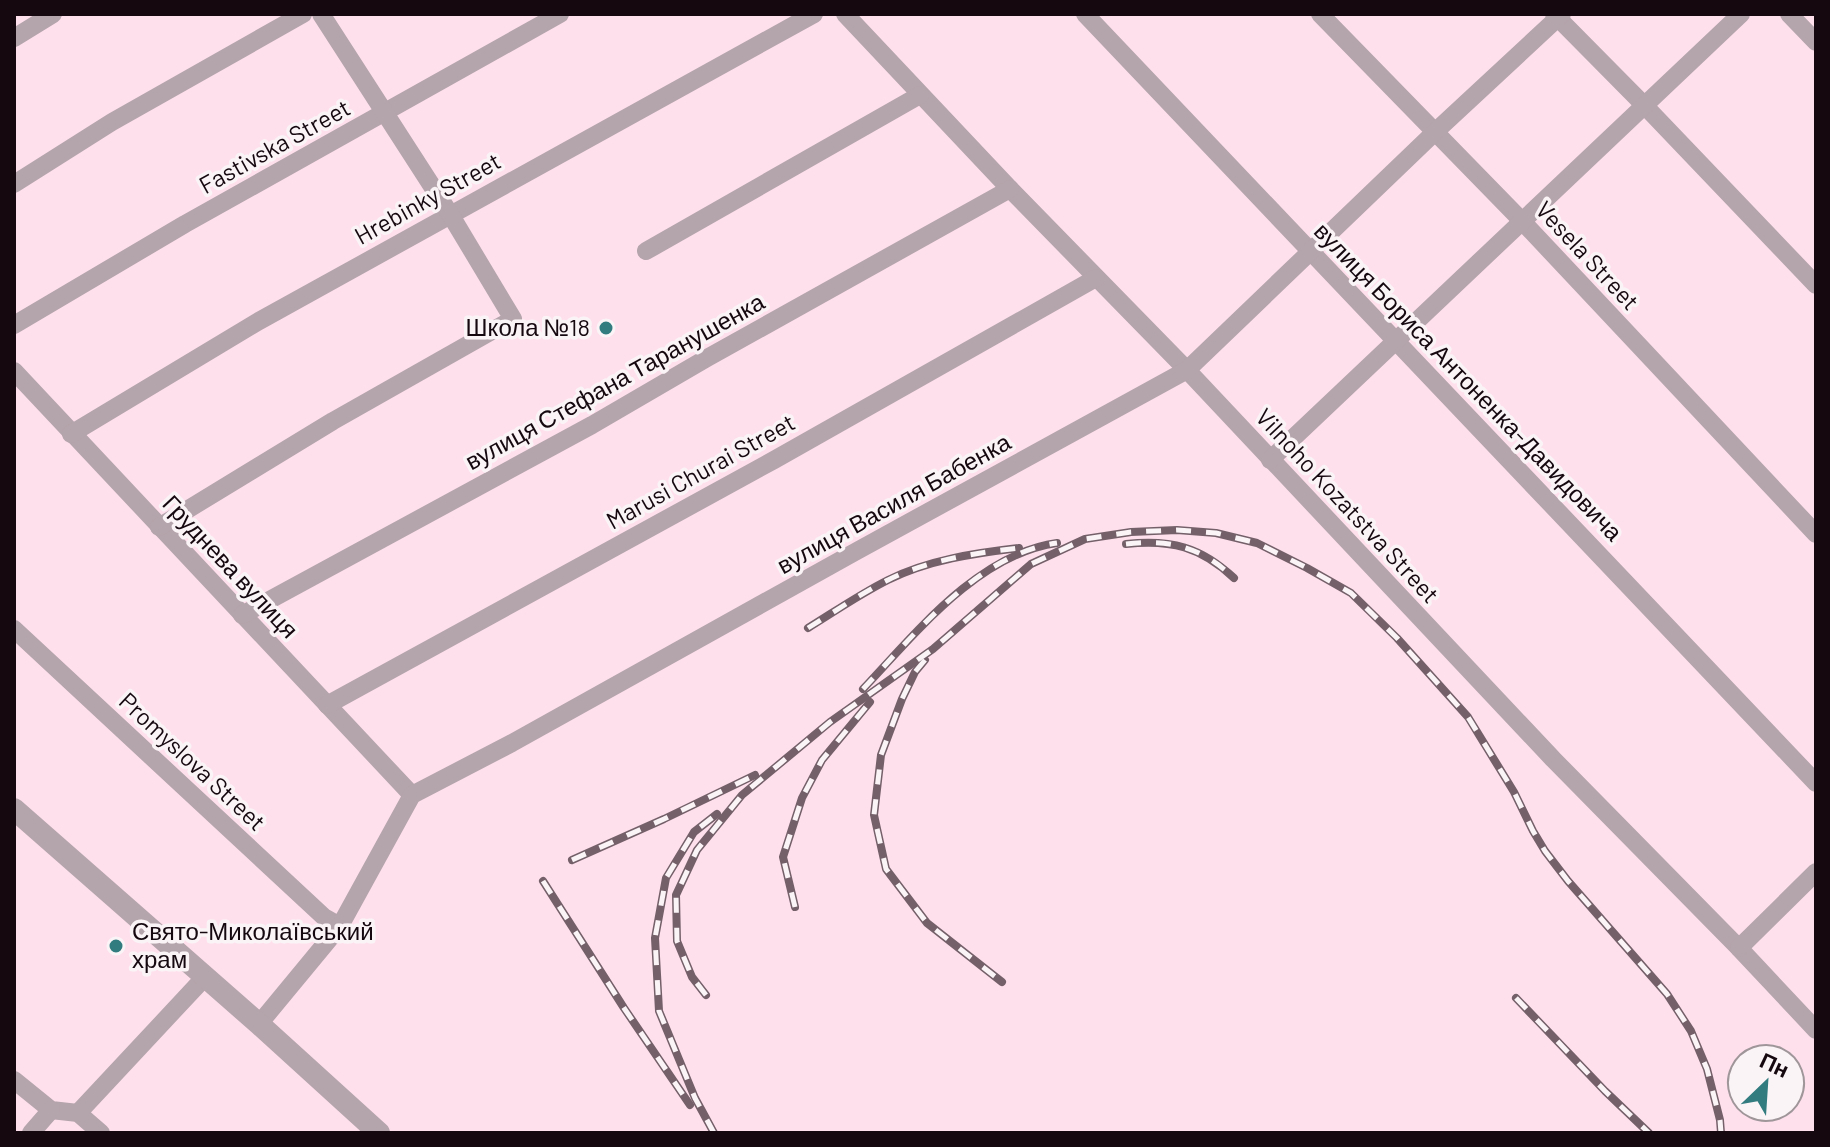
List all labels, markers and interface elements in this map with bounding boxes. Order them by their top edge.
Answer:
street label: Fastivska Street [194,92,355,199]
street label: Hrebinky Street [349,146,505,250]
street label: Vesela Street [1530,195,1646,315]
street label: вулиця Бориса Антоненка-Давидовича [1309,216,1630,546]
street label: вулиця Стефана Таранушенка [460,286,770,475]
place label: Школа №18 [466,312,590,341]
marker: Школа №18 [597,319,615,337]
street label: Vilnoho Kozatstva Street [1250,402,1446,608]
street label: Marusi Churai Street [601,407,800,535]
street label: вулиця Василя Бабенка [771,426,1016,579]
street label: Груднева вулиця [157,488,305,644]
street label: Promyslova Street [114,686,272,836]
place label: Свято-Миколаївський храм [132,916,374,973]
marker: Свято-Миколаївський храм [107,937,125,955]
north arrow [1726,1043,1806,1123]
text: Пн [1756,1046,1794,1082]

